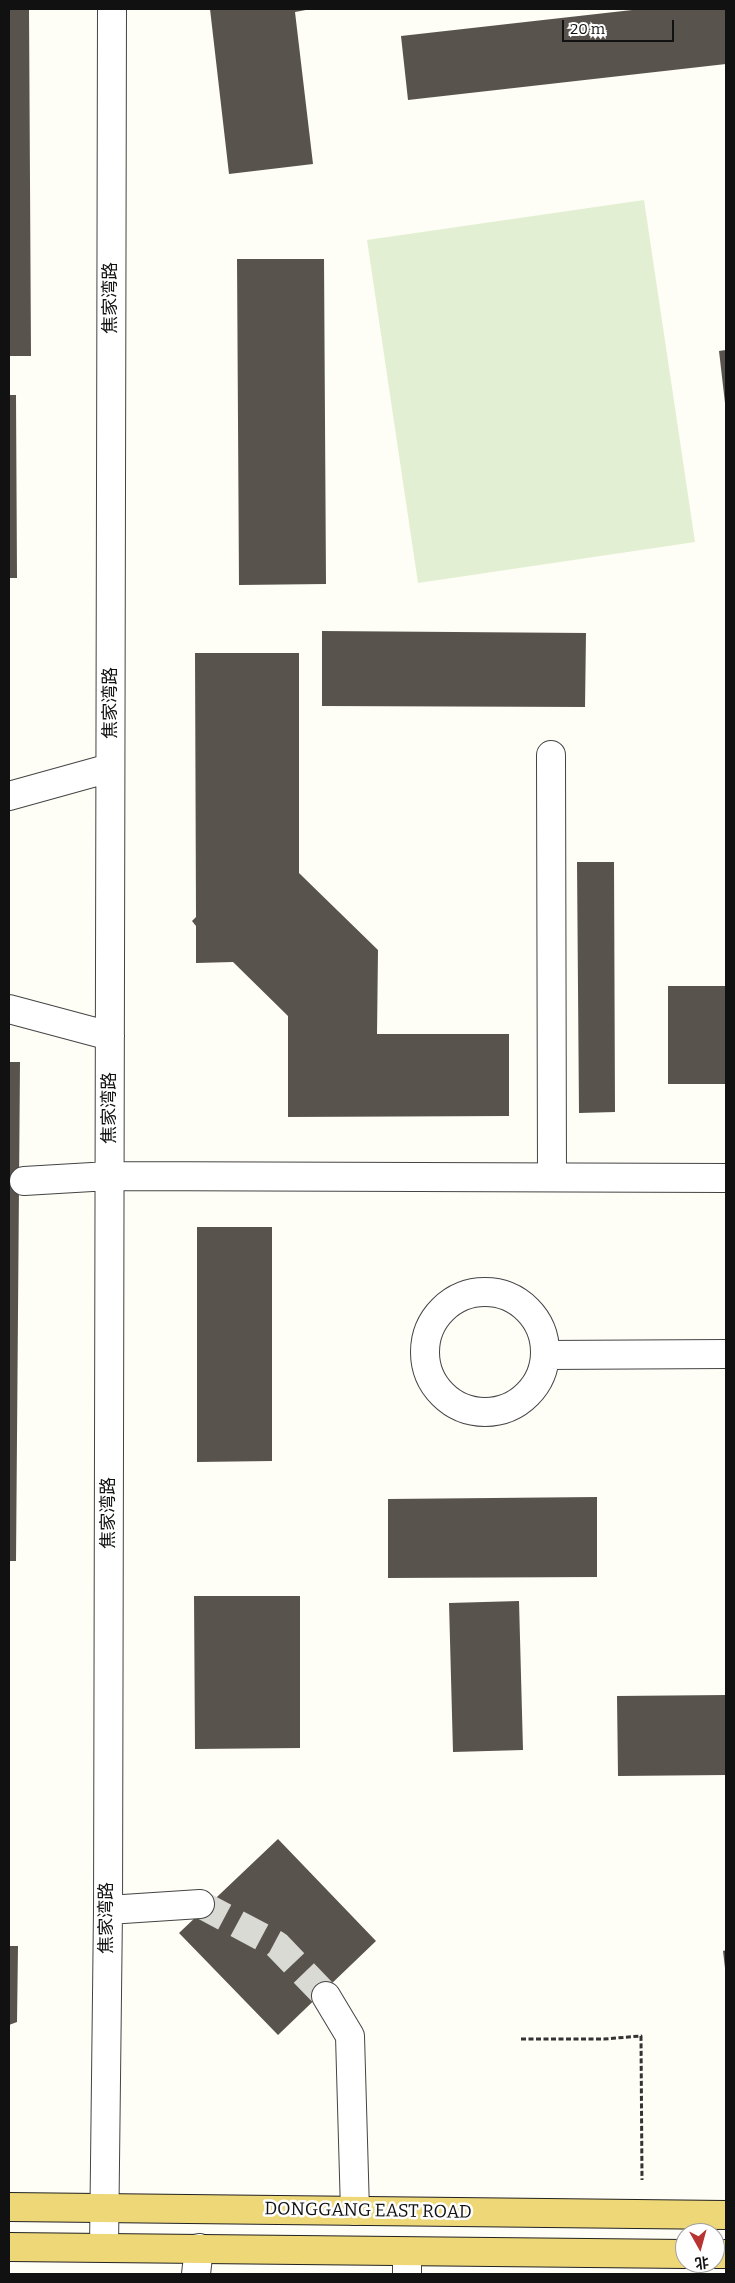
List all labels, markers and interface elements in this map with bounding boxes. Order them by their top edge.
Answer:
scale bar [565,10,678,42]
text: 20 m [570,20,605,38]
street label: 焦家湾路 [100,262,122,334]
street label: 焦家湾路 [100,667,122,739]
street label: 焦家湾路 [99,1072,121,1144]
street label: 焦家湾路 [98,1477,120,1549]
street label: 焦家湾路 [96,1882,118,1954]
street label: DONGGANG EAST ROAD [264,2198,472,2224]
north arrow [675,2223,725,2273]
text: 北 [694,2253,710,2272]

